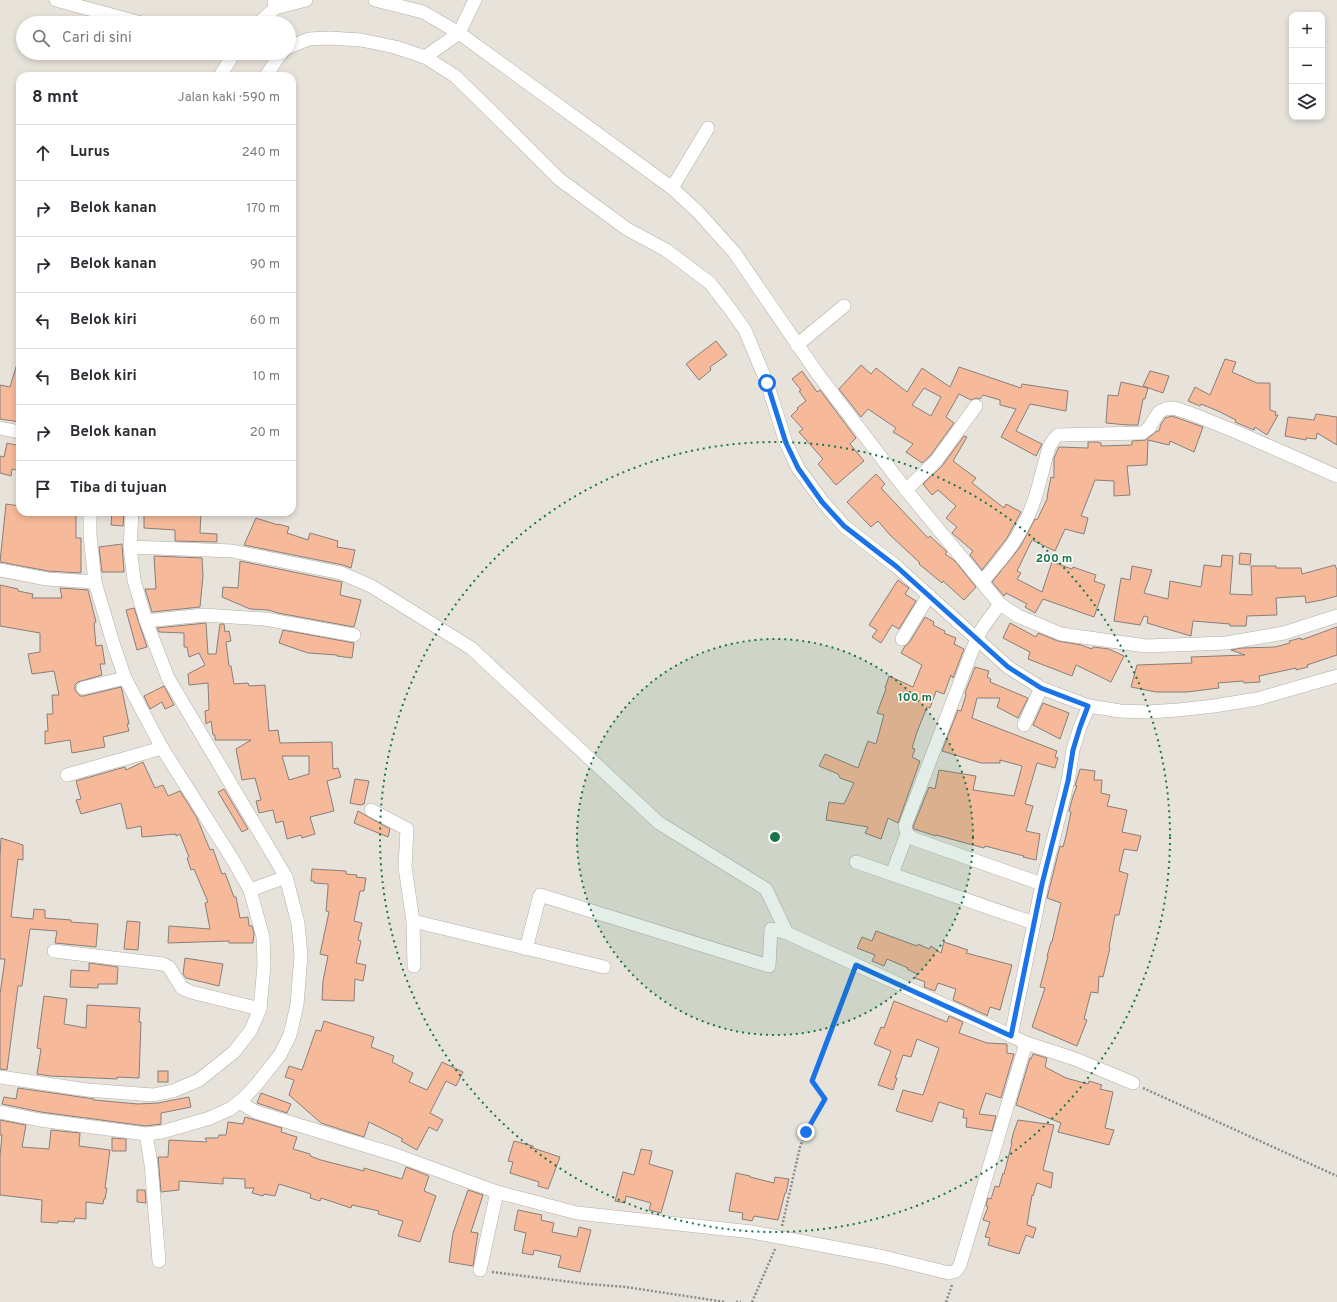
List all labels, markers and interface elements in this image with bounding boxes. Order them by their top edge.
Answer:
map controls [1289,12,1325,120]
button: + [1289,12,1325,48]
search box [16,16,296,60]
icon: search [30,27,52,49]
text: Cari di sini [62,29,132,48]
button: − [1289,48,1325,84]
button: layers [1289,84,1325,120]
text: 8 mnt [32,87,78,109]
text: Jalan kaki · 590 m [178,90,280,106]
icon: ahead [32,142,54,164]
text: Lurus [70,143,110,162]
text: 240 m [242,145,280,161]
icon: right [32,198,54,220]
text: Belok kanan [70,199,157,218]
text: 170 m [246,201,280,217]
icon: right [32,254,54,276]
text: Belok kanan [70,255,157,274]
text: 90 m [250,257,280,273]
icon: left [32,310,54,332]
text: Belok kiri [70,311,137,330]
text: 60 m [250,313,280,329]
icon: left [32,366,54,388]
text: Belok kiri [70,367,137,386]
text: 10 m [253,369,280,385]
route start [758,374,776,392]
icon: right [32,422,54,444]
text: Belok kanan [70,423,157,442]
text: 20 m [250,425,280,441]
icon: arrive [32,478,54,500]
text: Tiba di tujuan [70,479,167,498]
text: 200 m [1036,551,1072,567]
text: 100 m [898,690,932,706]
centre of rings [768,830,782,844]
route end [797,1123,815,1141]

